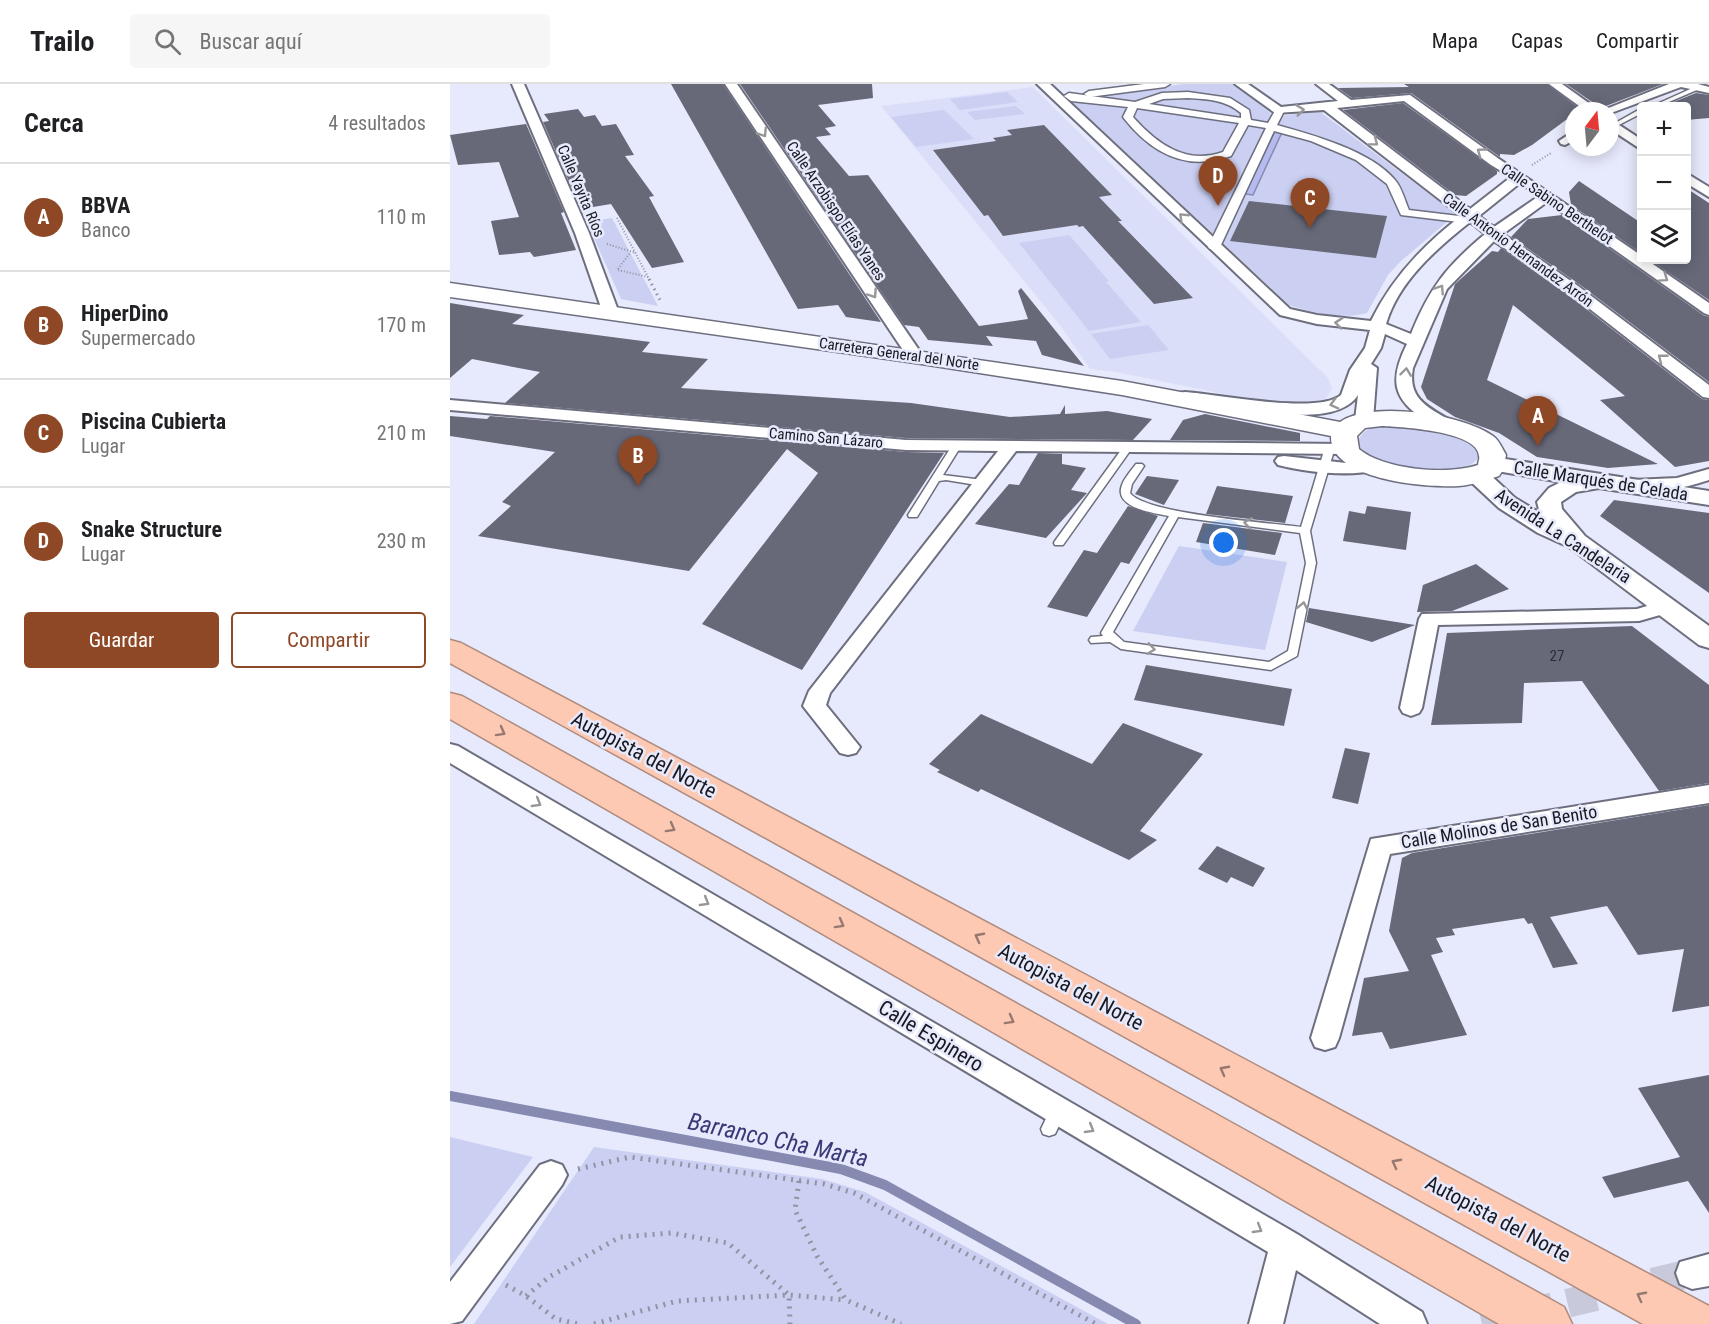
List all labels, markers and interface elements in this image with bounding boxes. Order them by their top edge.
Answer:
search box [130,14,550,68]
text: Trailo [30,25,94,58]
icon: search [151,25,184,58]
text: Buscar aquí [199,29,302,54]
text: Mapa [1432,29,1478,53]
text: Capas [1511,29,1563,53]
text: Compartir [1596,29,1679,53]
north arrow [1565,102,1619,156]
map controls [1637,102,1691,264]
button: + [1637,102,1691,156]
one-way arrow [1296,104,1305,116]
text: Cerca [24,108,84,138]
text: 4 resultados [328,111,426,135]
one-way arrow [756,127,768,137]
one-way arrow [1367,135,1378,146]
street label: Calle Arzobispo Elías Yanes [783,138,889,284]
street label: Calle Yayita Ríos [554,142,609,240]
one-way arrow [1477,148,1488,159]
pin: D [1198,156,1238,206]
button: − [1637,156,1691,210]
street label: Calle Sabino Berthelot [1498,160,1616,248]
pin: C [1290,178,1330,228]
street label: Calle Antonio Hernandez Arrón [1439,189,1597,311]
text: BBVA [81,193,130,218]
text: A [38,205,49,229]
text: 110 m [377,205,426,229]
button: layers [1637,210,1691,264]
one-way arrow [1179,214,1190,225]
text: Banco [81,218,130,242]
one-way arrow [1657,271,1668,282]
one-way arrow [1433,284,1444,295]
one-way arrow [866,288,877,299]
text: HiperDino [81,301,169,326]
text: B [38,313,49,337]
text: 170 m [377,313,426,337]
one-way arrow [1335,317,1344,330]
text: Supermercado [81,326,196,350]
street label: Carretera General del Norte [818,334,980,374]
one-way arrow [1658,354,1669,365]
one-way arrow [1399,367,1411,377]
pin: A [1518,396,1558,446]
one-way arrow [1329,397,1339,410]
text: Piscina Cubierta [81,409,226,434]
text: C [38,421,49,445]
text: 210 m [377,421,426,445]
street label: Camino San Lázaro [768,424,884,452]
text: Lugar [81,434,125,458]
pin: B [618,436,657,486]
street label: Calle Marqués de Celada [1512,456,1690,505]
street label: Avenida La Candelaria [1491,484,1635,587]
text: Snake Structure [81,517,222,542]
one-way arrow [1243,518,1252,530]
your location [1209,528,1238,557]
text: D [38,529,49,553]
text: 230 m [377,529,426,553]
text: Lugar [81,542,125,566]
one-way arrow [1296,601,1309,611]
button: Guardar [24,612,219,668]
button: Compartir [231,612,426,668]
one-way arrow [1146,643,1155,655]
house number: 27 [1550,647,1564,665]
street label: Autopista del Norte [567,707,721,803]
one-way arrow [495,725,505,736]
one-way arrow [531,796,541,808]
street label: Calle Molinos de San Benito [1399,801,1598,852]
one-way arrow [665,821,675,833]
one-way arrow [699,895,709,907]
one-way arrow [834,917,845,929]
one-way arrow [975,933,985,944]
street label: Autopista del Norte [994,939,1148,1035]
street label: Calle Espinero [874,995,988,1077]
one-way arrow [1004,1013,1014,1025]
one-way arrow [1220,1066,1231,1077]
water label: Barranco Cha Marta [685,1107,871,1173]
one-way arrow [1084,1122,1094,1134]
one-way arrow [1391,1159,1402,1170]
street label: Autopista del Norte [1421,1171,1575,1267]
one-way arrow [1252,1221,1262,1233]
one-way arrow [1637,1292,1647,1303]

